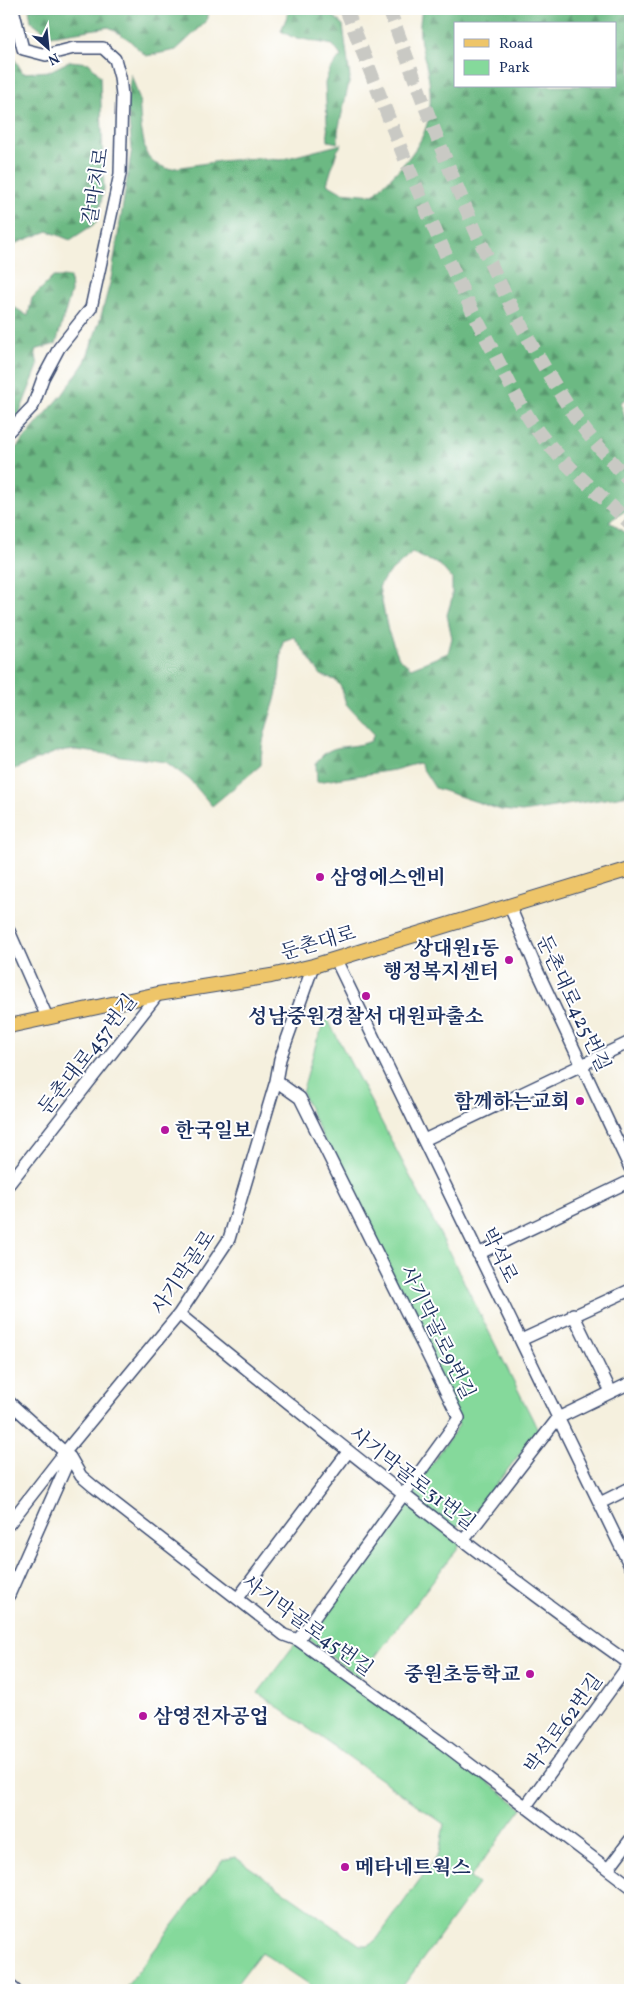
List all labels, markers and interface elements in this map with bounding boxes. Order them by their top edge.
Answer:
north arrow [22,22,72,72]
legend [454,22,616,88]
text: Road [499,34,533,55]
text: N [44,47,62,69]
text: Park [499,58,530,79]
street label: 갈마치로 [77,146,117,227]
place label: 삼영에스엔비 [330,865,446,893]
marker: 삼영에스엔비 [314,871,326,883]
street label: 둔촌대로 [278,920,360,968]
street label: 둔촌대로425번길 [528,931,616,1077]
place label: 상대원1동 행정복지센터 [383,936,500,987]
marker: 상대원1동 행정복지센터 [503,954,515,966]
street label: 둔촌대로457번길 [32,989,145,1122]
marker: 성남중원경찰서 대원파출소 [360,990,372,1002]
place label: 성남중원경찰서 대원파출소 [248,1004,484,1032]
place label: 함께하는교회 [454,1089,570,1117]
marker: 함께하는교회 [574,1095,586,1107]
place label: 한국일보 [175,1118,253,1146]
marker: 한국일보 [159,1124,171,1136]
street label: 박석로 [473,1224,523,1288]
street label: 사기막골로 [146,1225,223,1321]
street label: 사기막골로9번길 [392,1261,481,1404]
street label: 사기막골로31번길 [343,1421,481,1538]
street label: 사기막골로45번길 [235,1569,378,1684]
place label: 중원초등학교 [404,1662,521,1690]
street label: 박석로62번길 [519,1668,610,1780]
marker: 중원초등학교 [524,1668,536,1680]
place label: 삼영전자공업 [153,1704,269,1732]
marker: 삼영전자공업 [137,1710,149,1722]
place label: 메타네트웍스 [355,1855,471,1883]
marker: 메타네트웍스 [339,1861,351,1873]

